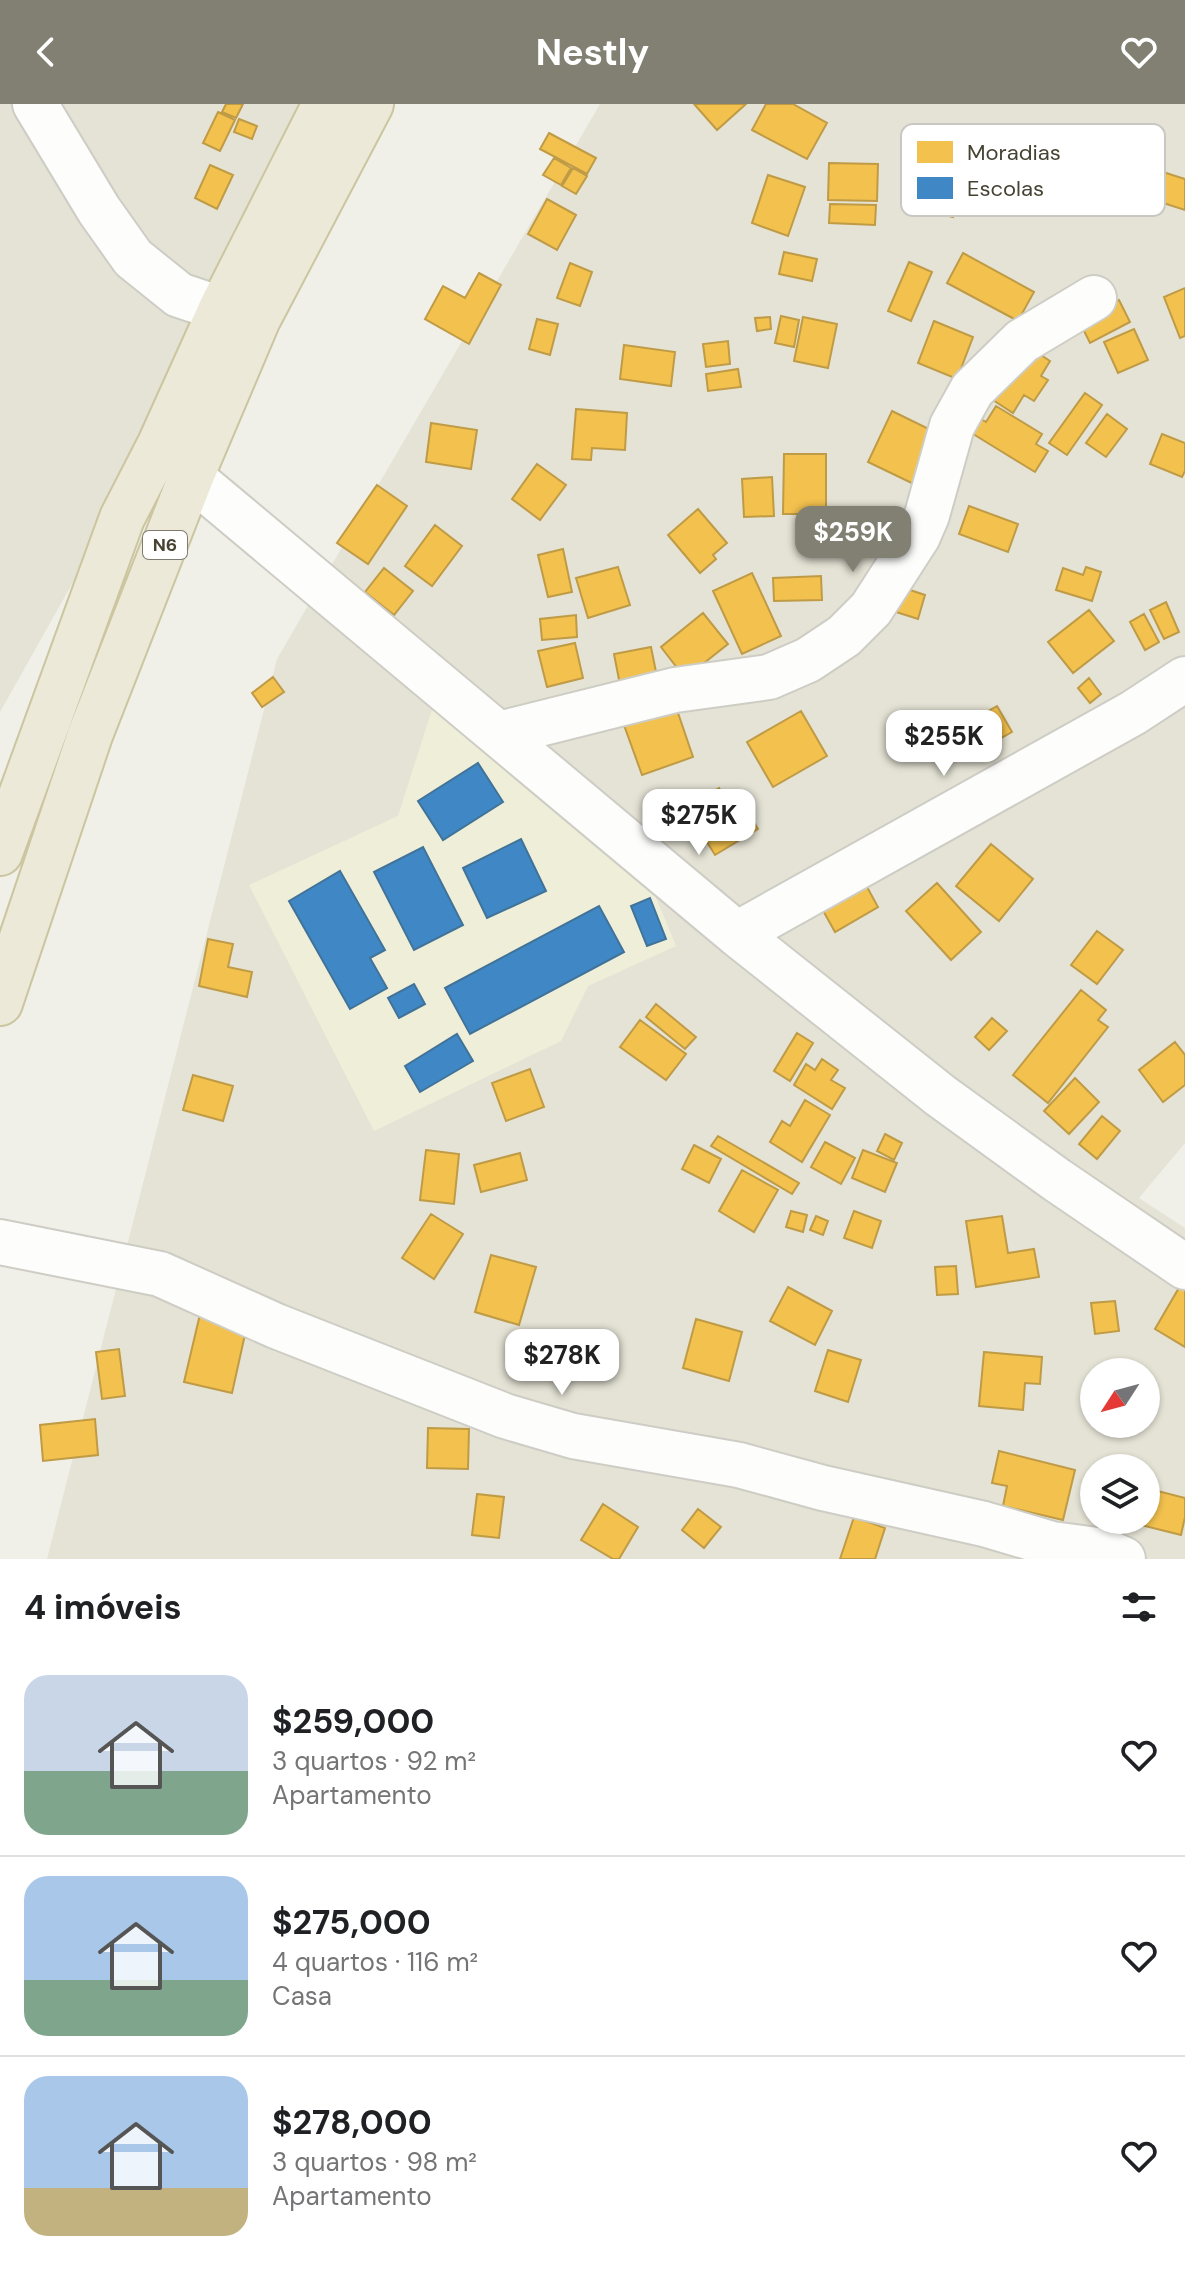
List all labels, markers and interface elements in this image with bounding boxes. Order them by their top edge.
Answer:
text: Nestly [536,29,649,76]
icon: back [24,30,68,74]
icon: heart [1117,30,1161,74]
legend [901,124,1165,216]
text: Moradias [967,138,1061,167]
text: Escolas [967,174,1044,203]
pin: $259K [797,506,909,574]
text: $259K [813,515,893,549]
road number: N6 [143,531,187,559]
pin: $255K [888,710,1000,778]
text: $255K [904,719,984,753]
pin: $275K [643,789,755,857]
text: $275K [660,798,738,832]
pin: $278K [506,1329,618,1397]
text: $278K [523,1338,601,1372]
north arrow [1080,1358,1160,1438]
map controls [1080,1358,1160,1534]
button: layers [1080,1454,1160,1534]
text: 4 imóveis [24,1585,182,1630]
icon: filters [1117,1585,1161,1629]
text: $259,000 [272,1699,434,1744]
icon: home [88,1707,184,1803]
icon: heart [1117,1733,1161,1777]
text: 3 quartos · 92 m² [272,1744,476,1778]
text: Apartamento [272,1778,432,1812]
text: $275,000 [272,1900,431,1945]
icon: home [88,1908,184,2004]
icon: heart [1117,1934,1161,1978]
text: 4 quartos · 116 m² [272,1945,478,1979]
text: Casa [272,1979,332,2013]
text: $278,000 [272,2100,432,2145]
icon: home [88,2108,184,2204]
icon: heart [1117,2134,1161,2178]
text: 3 quartos · 98 m² [272,2145,477,2179]
text: Apartamento [272,2179,432,2213]

